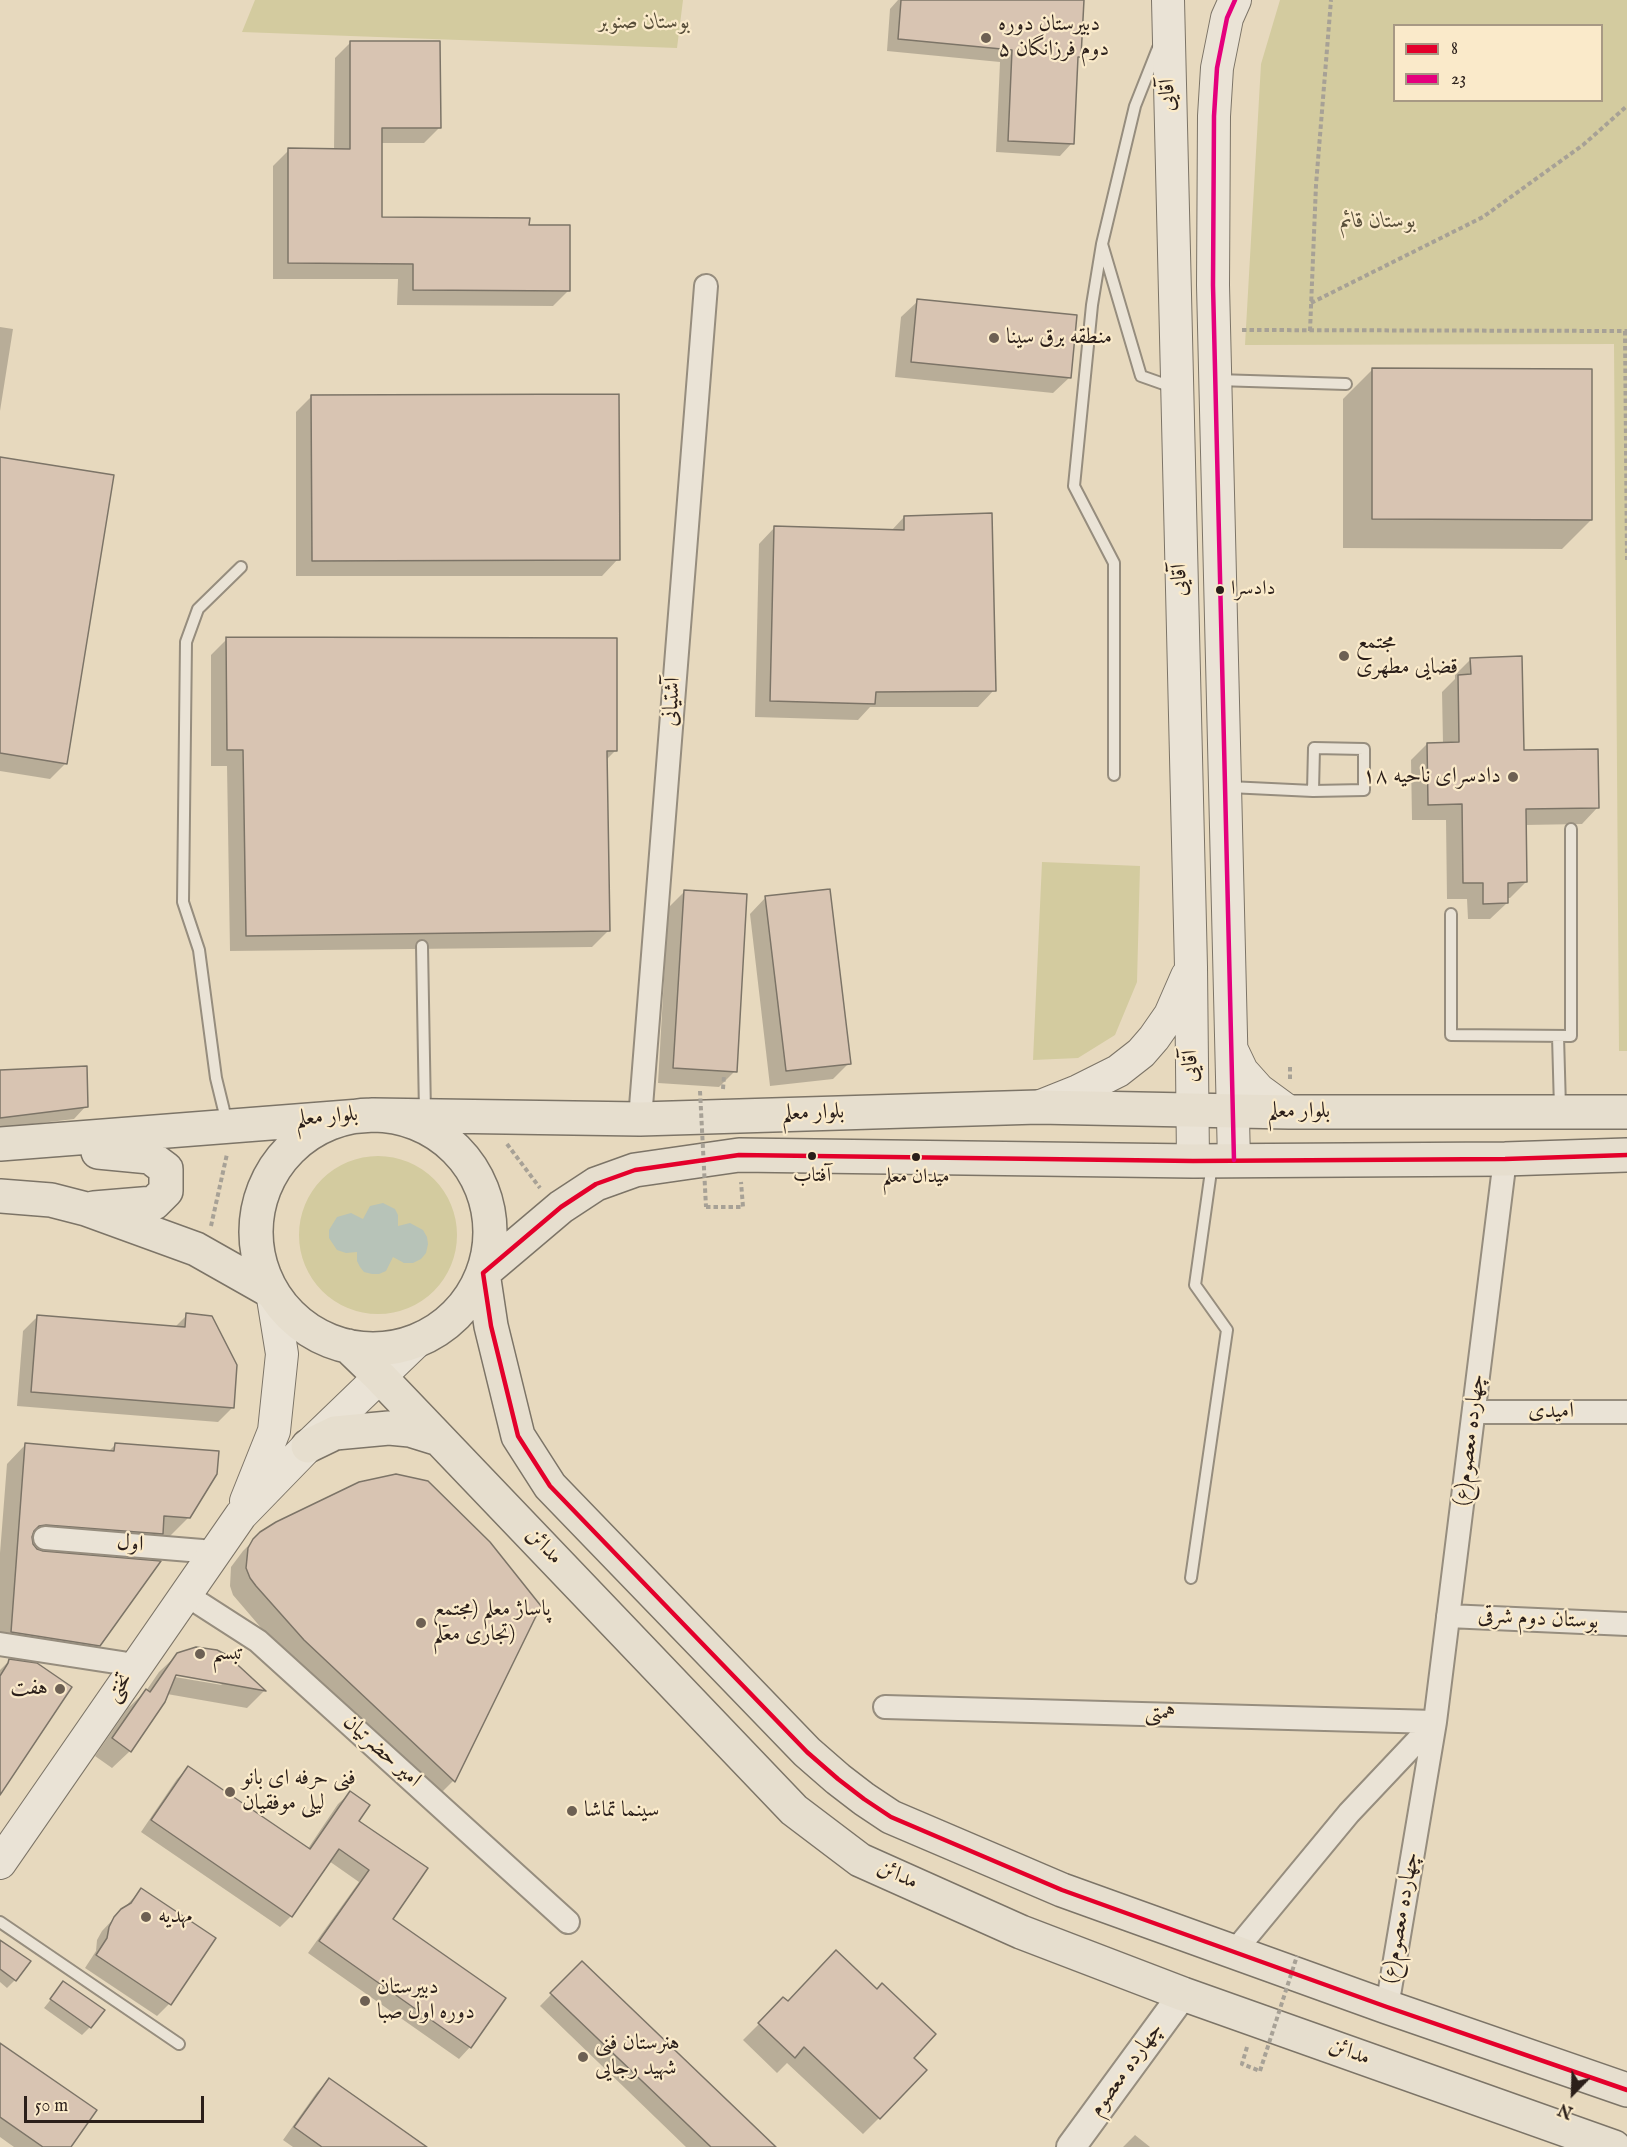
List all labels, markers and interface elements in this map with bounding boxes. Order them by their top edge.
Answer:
park label: بوستان صنوبر [598,10,690,36]
place label: دبیرستان دوره دوم فرزانگان ۵ [998,12,1109,63]
legend [1393,24,1603,102]
marker: دبیرستان دوره دوم فرزانگان ۵ [979,31,993,45]
text: 8 [1451,38,1458,61]
text: 23 [1451,68,1466,91]
street label: آقایی [1156,79,1182,111]
park label: بوستان قائم [1340,209,1416,235]
place label: منطقه برق سینا [1006,325,1112,351]
marker: منطقه برق سینا [987,331,1001,345]
street label: آقایی [1168,564,1194,596]
place label: دادسرا [1231,578,1276,602]
marker: دادسرا [1214,584,1226,596]
place label: مجتمع قضایی مطهری [1356,630,1458,682]
marker: مجتمع قضایی مطهری [1337,649,1351,663]
street label: آشتیانی [658,677,688,727]
place label: دادسرای ناحیه ۱۸ [1362,764,1501,790]
marker: دادسرای ناحیه ۱۸ [1506,770,1520,784]
street label: آقایی [1179,1050,1205,1082]
street label: بلوار معلم [1268,1099,1330,1125]
street label: بلوار معلم [781,1100,845,1128]
street label: بلوار معلم [295,1102,359,1134]
marker: آفتاب [806,1150,818,1162]
marker: میدان معلم [910,1151,922,1163]
place label: آفتاب [793,1165,831,1189]
place label: میدان معلم [883,1166,949,1190]
street label: چهارده معصوم(ع) [1450,1372,1492,1508]
street label: امیدی [1528,1399,1574,1425]
street label: مدائن [519,1523,567,1571]
street label: اول [115,1531,145,1559]
place label: پاساژ معلم (مجتمع تجاری معلم) [433,1597,551,1648]
street label: بوستان دوم شرقی [1477,1604,1599,1636]
marker: پاساژ معلم (مجتمع تجاری معلم) [414,1616,428,1630]
place label: تبسم [212,1641,244,1667]
marker: تبسم [193,1647,207,1661]
street label: تختی [101,1668,139,1708]
place label: هفت [10,1676,48,1702]
marker: هفت [53,1682,67,1696]
street label: همتی [1144,1700,1176,1728]
street label: امیر حضرتیان [336,1710,426,1794]
place label: فنی حرفه ای بانو لیلی موفقیان [242,1766,356,1818]
marker: فنی حرفه ای بانو لیلی موفقیان [223,1785,237,1799]
place label: سینما تماشا [584,1798,659,1824]
marker: سینما تماشا [565,1804,579,1818]
street label: چهارده معصوم(ع) [1377,1850,1427,1986]
street label: مدائن [872,1855,922,1897]
place label: مهدیه [158,1904,192,1930]
marker: مهدیه [139,1910,153,1924]
place label: دبیرستان دوره اول صبا [377,1975,475,2026]
marker: دبیرستان دوره اول صبا [358,1994,372,2008]
street label: چهارده معصوم [1084,2018,1170,2122]
place label: هنرستان فنی شهید رجایی [595,2031,680,2082]
street label: مدائن [1325,2033,1373,2073]
marker: هنرستان فنی شهید رجایی [576,2050,590,2064]
north arrow [1543,2063,1603,2123]
scale bar [27,2084,207,2122]
text: 50 m [35,2095,68,2118]
text: N [1556,2098,1576,2121]

